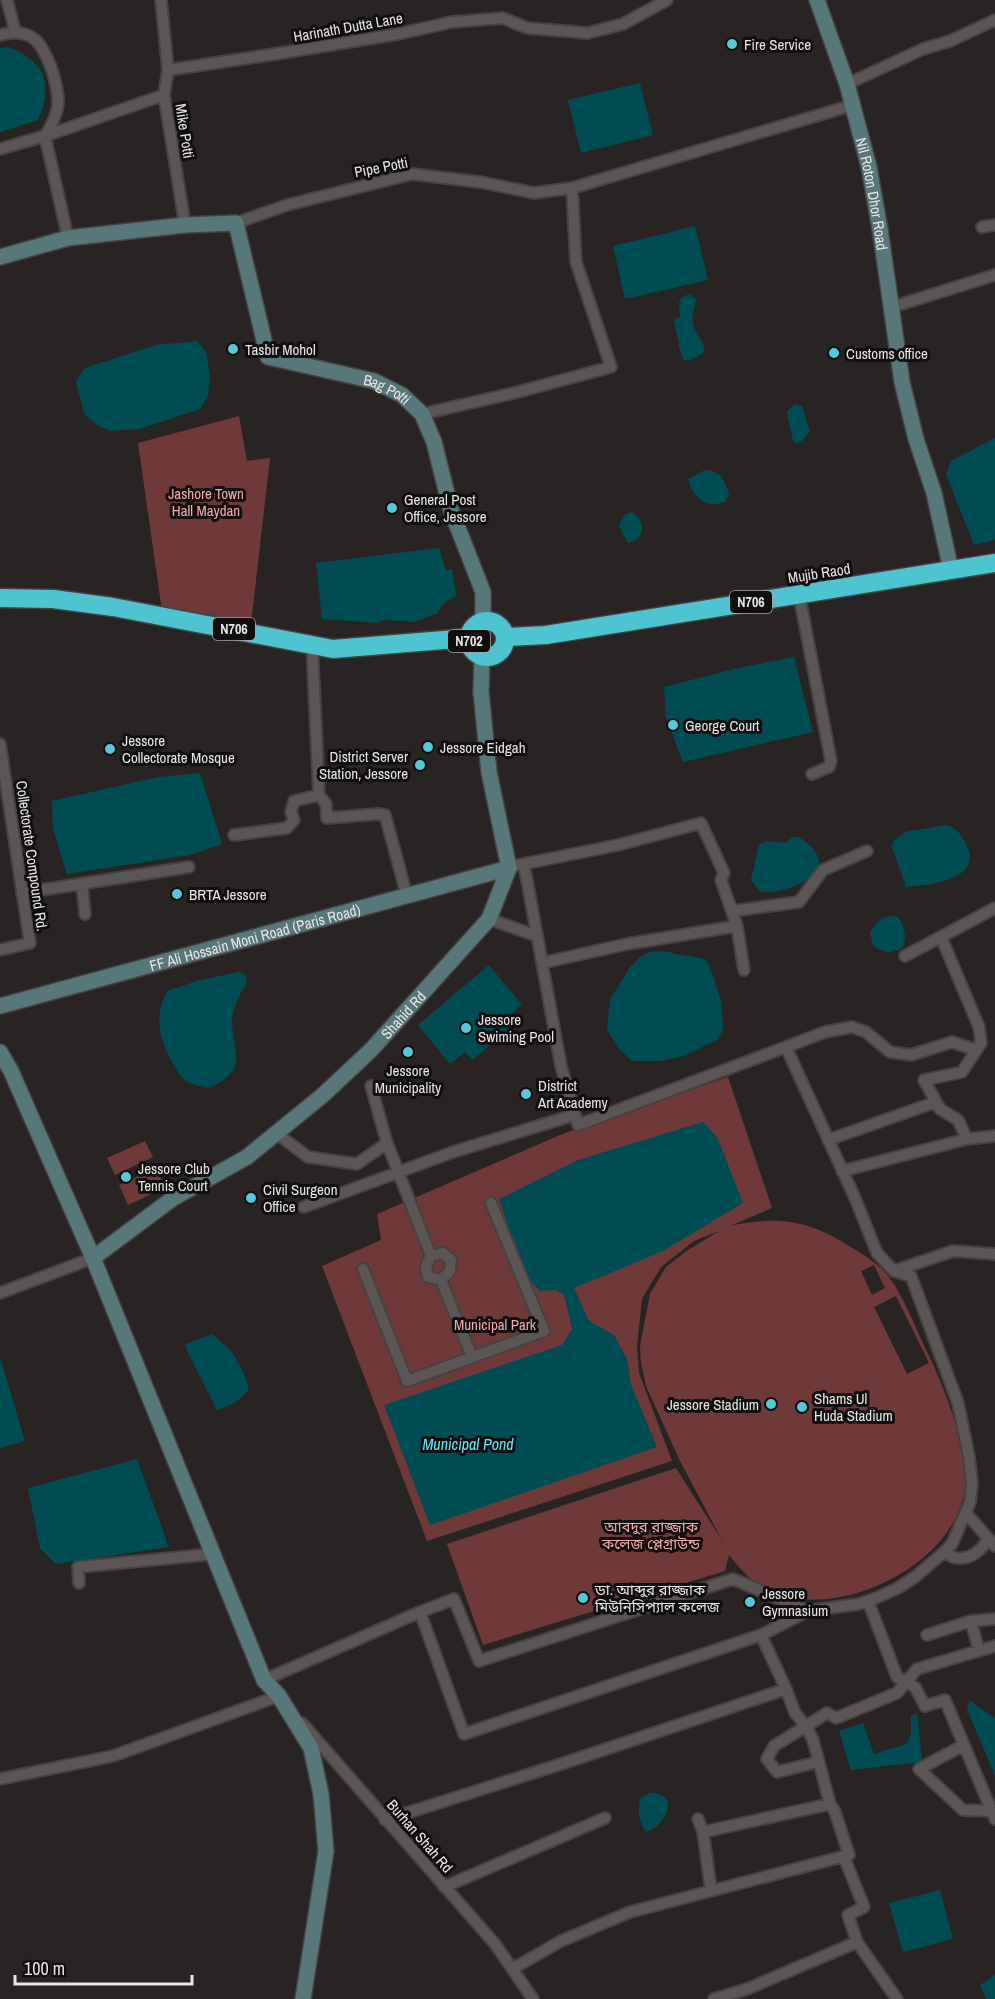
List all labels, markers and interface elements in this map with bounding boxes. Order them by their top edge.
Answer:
street label: Harinath Dutta Lane [292,7,405,47]
place label: Fire Service [744,34,811,55]
marker: Fire Service [725,37,739,51]
street label: Mike Potti [170,102,200,160]
street label: Nil Roton Dhor Road [851,135,893,251]
street label: Pipe Potti [352,152,410,182]
place label: Tasbir Mohol [245,339,316,360]
marker: Tasbir Mohol [226,342,240,356]
place label: Customs office [846,343,928,364]
marker: Customs office [827,346,841,360]
street label: Bag Potti [362,369,416,409]
park label: Jashore Town Hall Maydan [168,483,244,521]
place label: General Post Office, Jessore [404,489,487,527]
marker: General Post Office, Jessore [385,501,399,515]
street label: Mujib Raod [786,558,852,588]
road number: N706 [730,591,772,613]
road number: N706 [213,618,255,640]
road number: N702 [448,630,490,652]
place label: George Court [685,715,760,736]
marker: George Court [666,718,680,732]
place label: Jessore Collectorate Mosque [122,730,235,768]
place label: Jessore Eidgah [440,737,525,758]
marker: Jessore Eidgah [421,740,435,754]
marker: Jessore Collectorate Mosque [103,742,117,756]
place label: District Server Station, Jessore [319,746,408,784]
marker: District Server Station, Jessore [413,758,427,772]
street label: Collectorate Compound Rd. [11,779,53,933]
place label: BRTA Jessore [189,884,267,905]
marker: BRTA Jessore [170,887,184,901]
street label: FF Ali Hossain Moni Road (Paris Road) [147,898,363,976]
street label: Shahid Rd [376,986,430,1043]
place label: Jessore Swiming Pool [478,1009,554,1047]
marker: Jessore Swiming Pool [459,1021,473,1035]
marker: Jessore Municipality [401,1045,415,1059]
place label: Jessore Municipality [375,1060,442,1098]
place label: District Art Academy [537,1075,609,1113]
marker: District Art Academy [519,1087,533,1101]
place label: Jessore Club Tennis Court [138,1158,210,1196]
marker: Jessore Club Tennis Court [119,1170,133,1184]
place label: Civil Surgeon Office [263,1179,338,1217]
marker: Civil Surgeon Office [244,1191,258,1205]
park label: Municipal Park [454,1314,537,1335]
place label: Shams Ul Huda Stadium [814,1388,893,1426]
place label: Jessore Stadium [667,1394,759,1415]
marker: Jessore Stadium [764,1397,778,1411]
marker: Shams Ul Huda Stadium [795,1400,809,1414]
water label: Municipal Pond [422,1433,514,1455]
park label: আবদুর রাজ্জাক কলেজ প্লেগ্রাউন্ড [601,1516,701,1554]
place label: ডা. আব্দুর রাজ্জাক মিউনিসিপ্যাল কলেজ [594,1579,721,1617]
place label: Jessore Gymnasium [762,1583,828,1621]
marker: ডা. আব্দুর রাজ্জাক মিউনিসিপ্যাল কলেজ [576,1591,590,1605]
marker: Jessore Gymnasium [743,1595,757,1609]
street label: Burhan Shah Rd [382,1795,458,1877]
scale bar [15,1948,192,1986]
text: 100 m [24,1956,65,1981]

